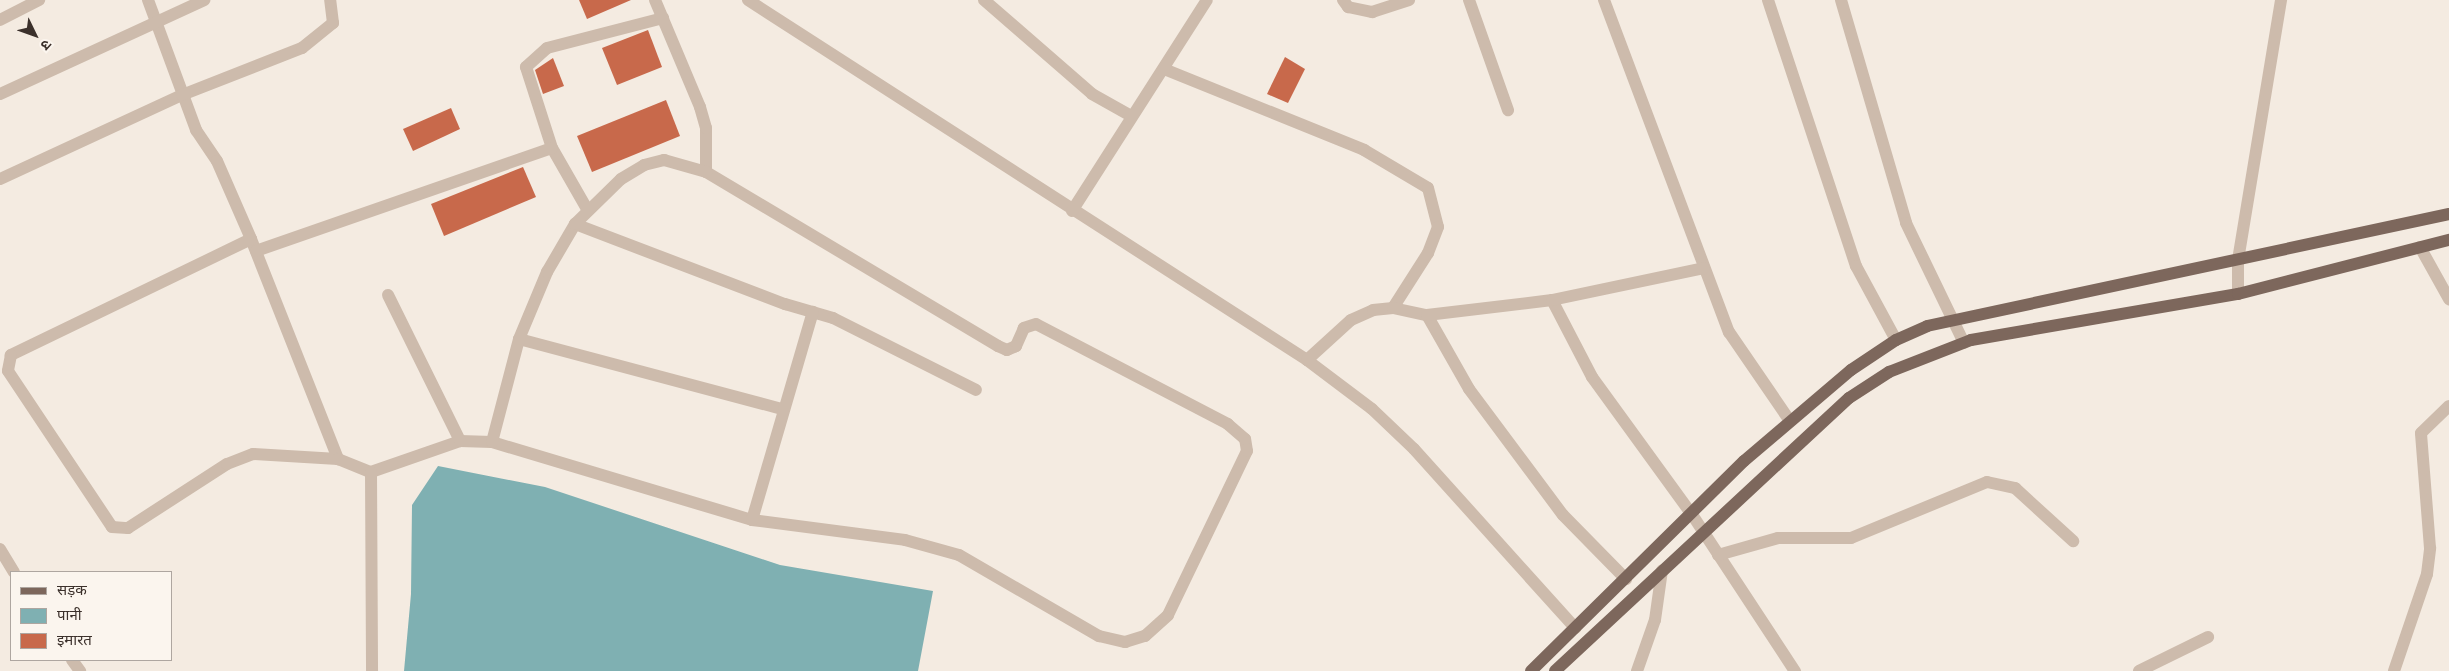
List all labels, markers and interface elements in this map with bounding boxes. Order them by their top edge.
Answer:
north arrow [10,10,60,60]
text: उ [37,37,56,54]
legend [10,571,172,661]
text: सड़क [57,580,87,598]
text: पानी [57,605,82,623]
text: इमारत [57,630,92,648]

